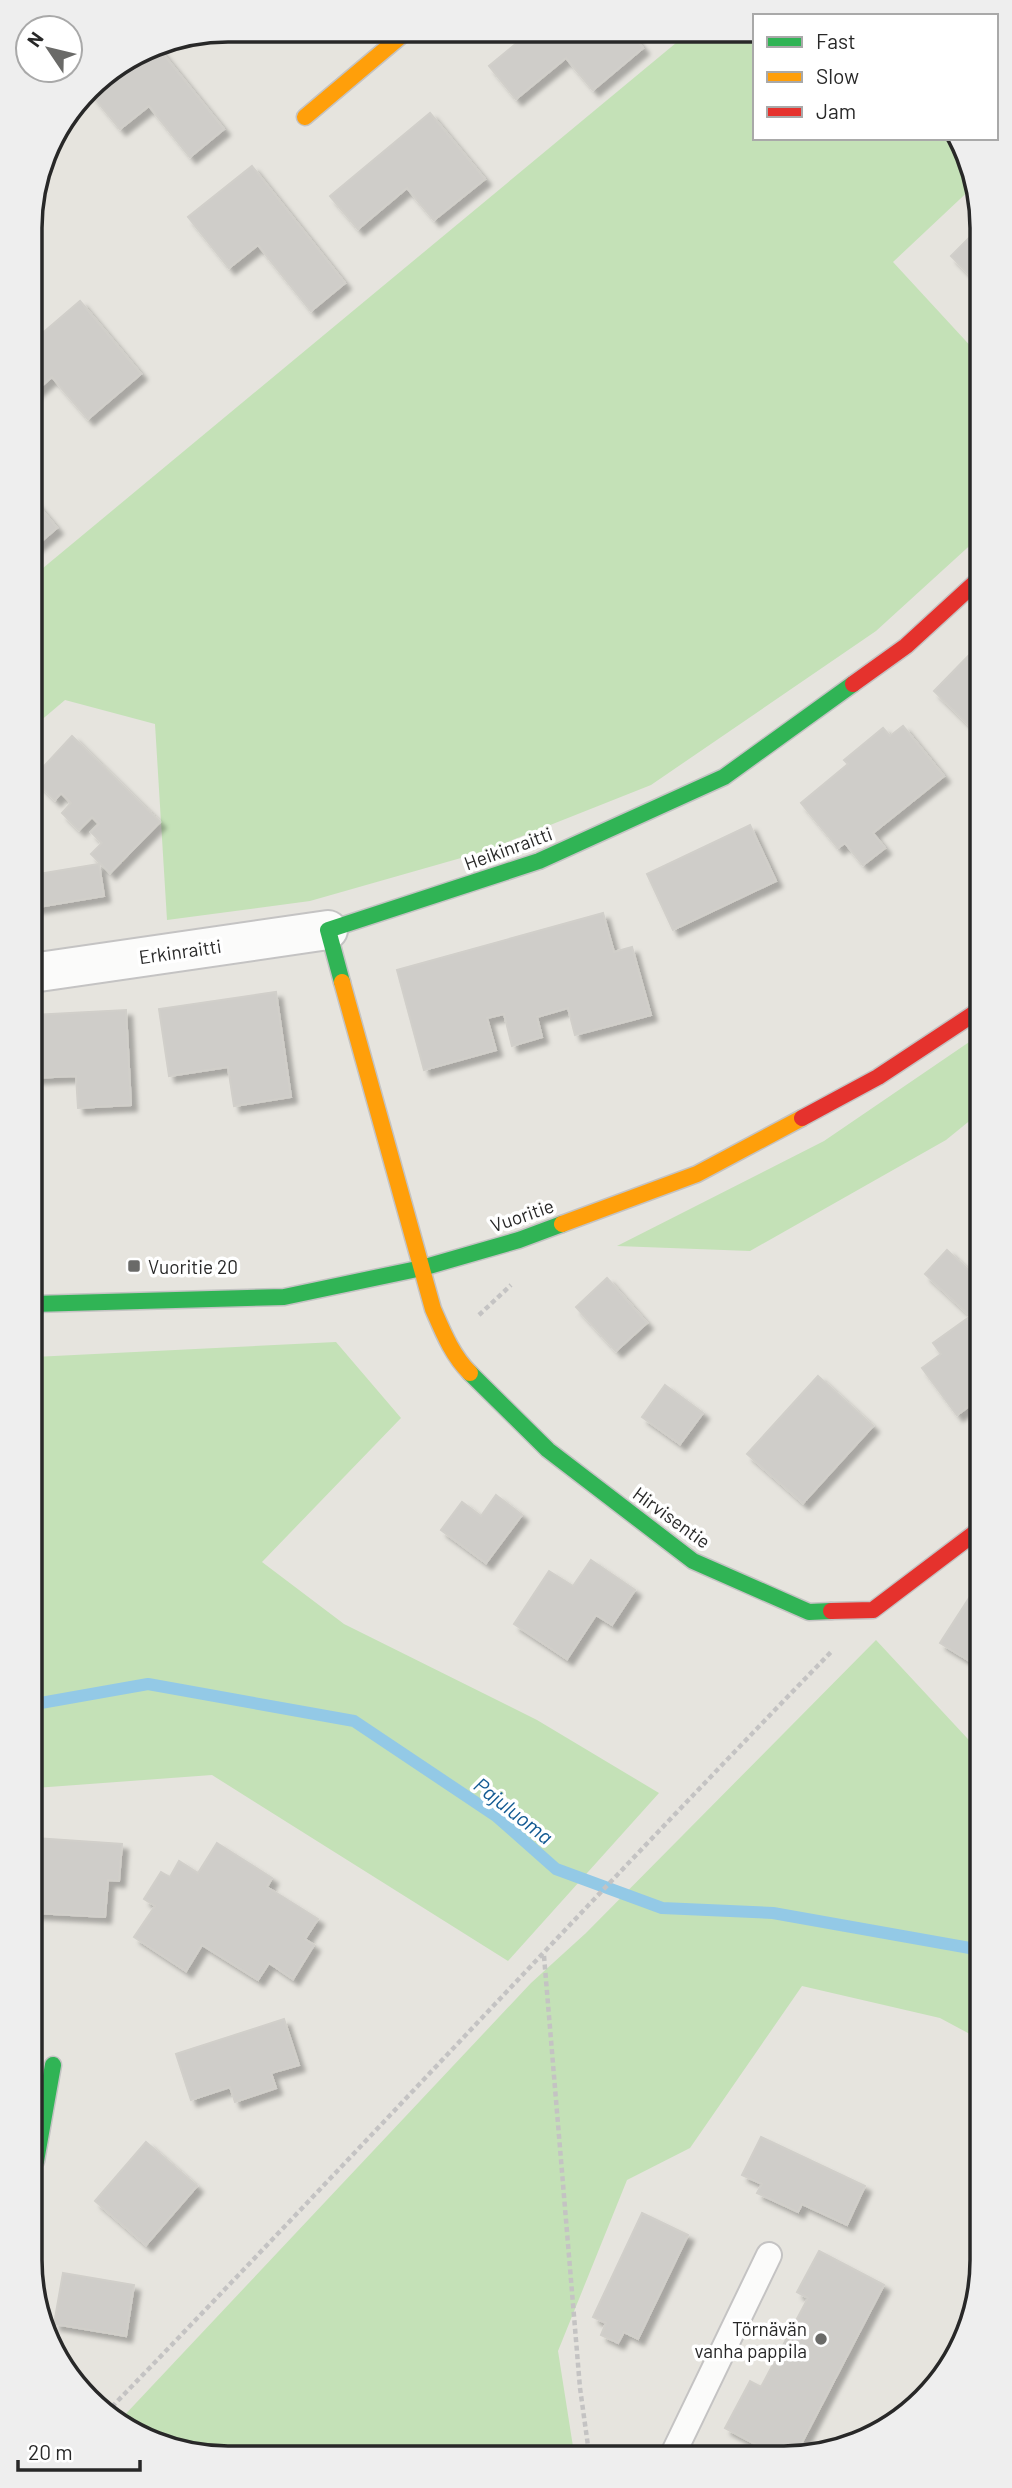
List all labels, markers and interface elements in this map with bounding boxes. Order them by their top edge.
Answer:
north arrow [14,14,84,84]
legend [753,14,998,140]
text: N [22,27,48,51]
text: Fast [816,28,856,53]
text: Slow [816,63,859,88]
text: Jam [816,98,856,123]
street label: Heikinraitti [461,821,555,875]
street label: Erkinraitti [137,934,223,968]
street label: Vuoritie [487,1194,557,1236]
place label: Vuoritie 20 [148,1255,238,1278]
marker: Vuoritie 20 [126,1258,142,1274]
street label: Hirvisentie [629,1481,715,1553]
water label: Pajuluoma [469,1771,559,1849]
place label: Törnävän vanha pappila [694,2317,807,2362]
marker: Törnävän vanha pappila [813,2331,829,2347]
scale bar [18,2428,140,2472]
text: 20 m [28,2439,73,2464]

